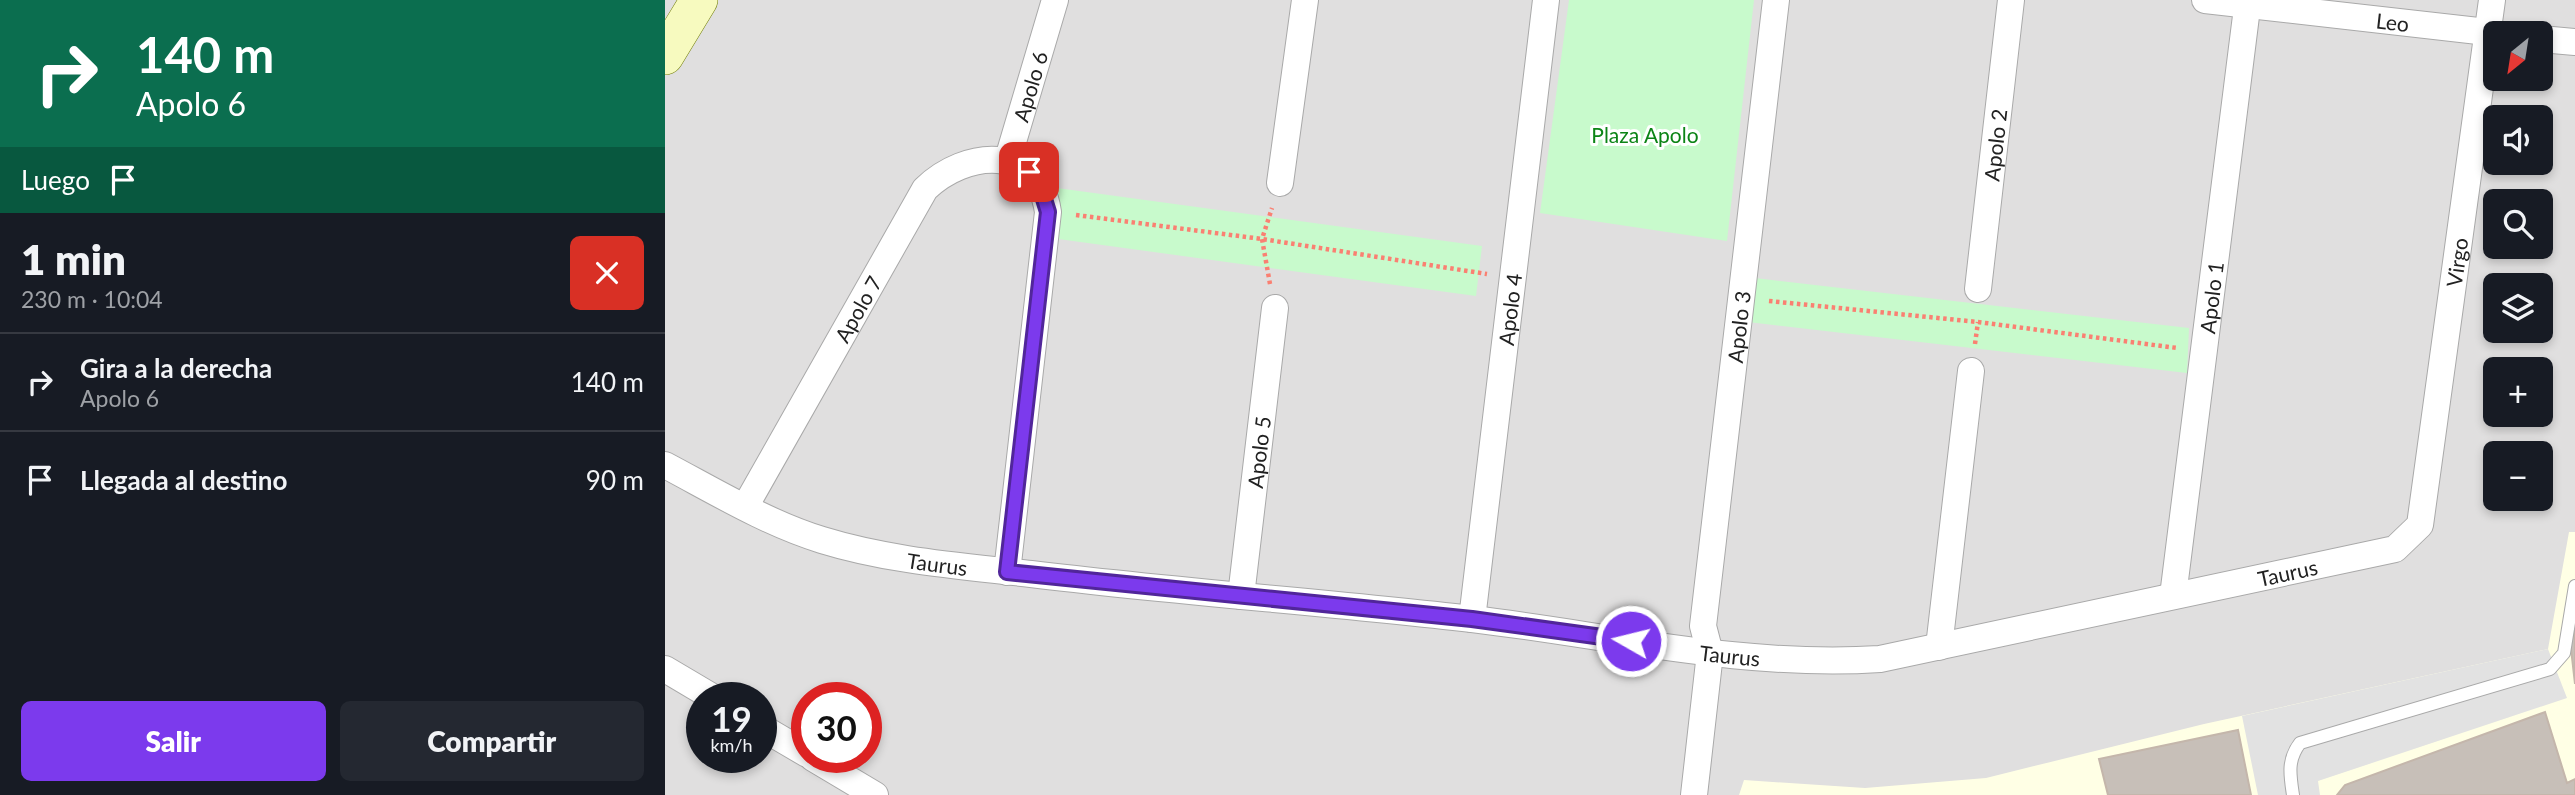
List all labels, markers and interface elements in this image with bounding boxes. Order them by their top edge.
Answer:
street label: Leo [2375,7,2411,36]
north arrow [2483,21,2553,91]
map controls [2483,21,2553,511]
text: 140 m [136,25,274,83]
icon: right [21,28,112,119]
street label: Apolo 6 [1007,48,1052,124]
text: Apolo 6 [136,84,246,123]
button: sound [2483,105,2553,175]
street label: Apolo 2 [1978,108,2011,182]
park label: Plaza Apolo [1591,122,1699,147]
pin [999,142,1059,202]
icon: arrive [1010,153,1048,191]
icon: arrive [104,161,142,199]
text: Luego [21,164,90,196]
button: search [2483,189,2553,259]
text: 1 min [21,234,126,284]
button: close [570,236,644,310]
street label: Virgo [2440,236,2472,288]
street label: Apolo 1 [2194,260,2228,335]
street label: Apolo 7 [829,271,886,346]
street label: Apolo 4 [1492,272,1526,347]
button: layers [2483,273,2553,343]
text: 230 m · 10:04 [21,285,163,313]
street label: Apolo 3 [1721,289,1754,364]
text: Gira a la derecha [80,352,272,384]
button: + [2483,357,2553,427]
icon: right [21,363,59,401]
text: 140 m [571,366,644,398]
text: Apolo 6 [80,384,159,412]
street label: Apolo 5 [1241,415,1275,489]
button: − [2483,441,2553,511]
icon: arrive [21,461,59,499]
text: Llegada al destino [80,464,287,496]
text: 90 m [586,464,644,496]
street label: Taurus [905,547,969,579]
street label: Taurus [2255,553,2320,591]
position arrow [1594,604,1668,678]
street label: Taurus [1698,639,1761,670]
speed limit sign: 30 [791,682,882,773]
text: 19 [711,697,752,739]
button: Salir [21,701,326,781]
button: Compartir [340,701,644,781]
text: km/h [710,734,753,756]

